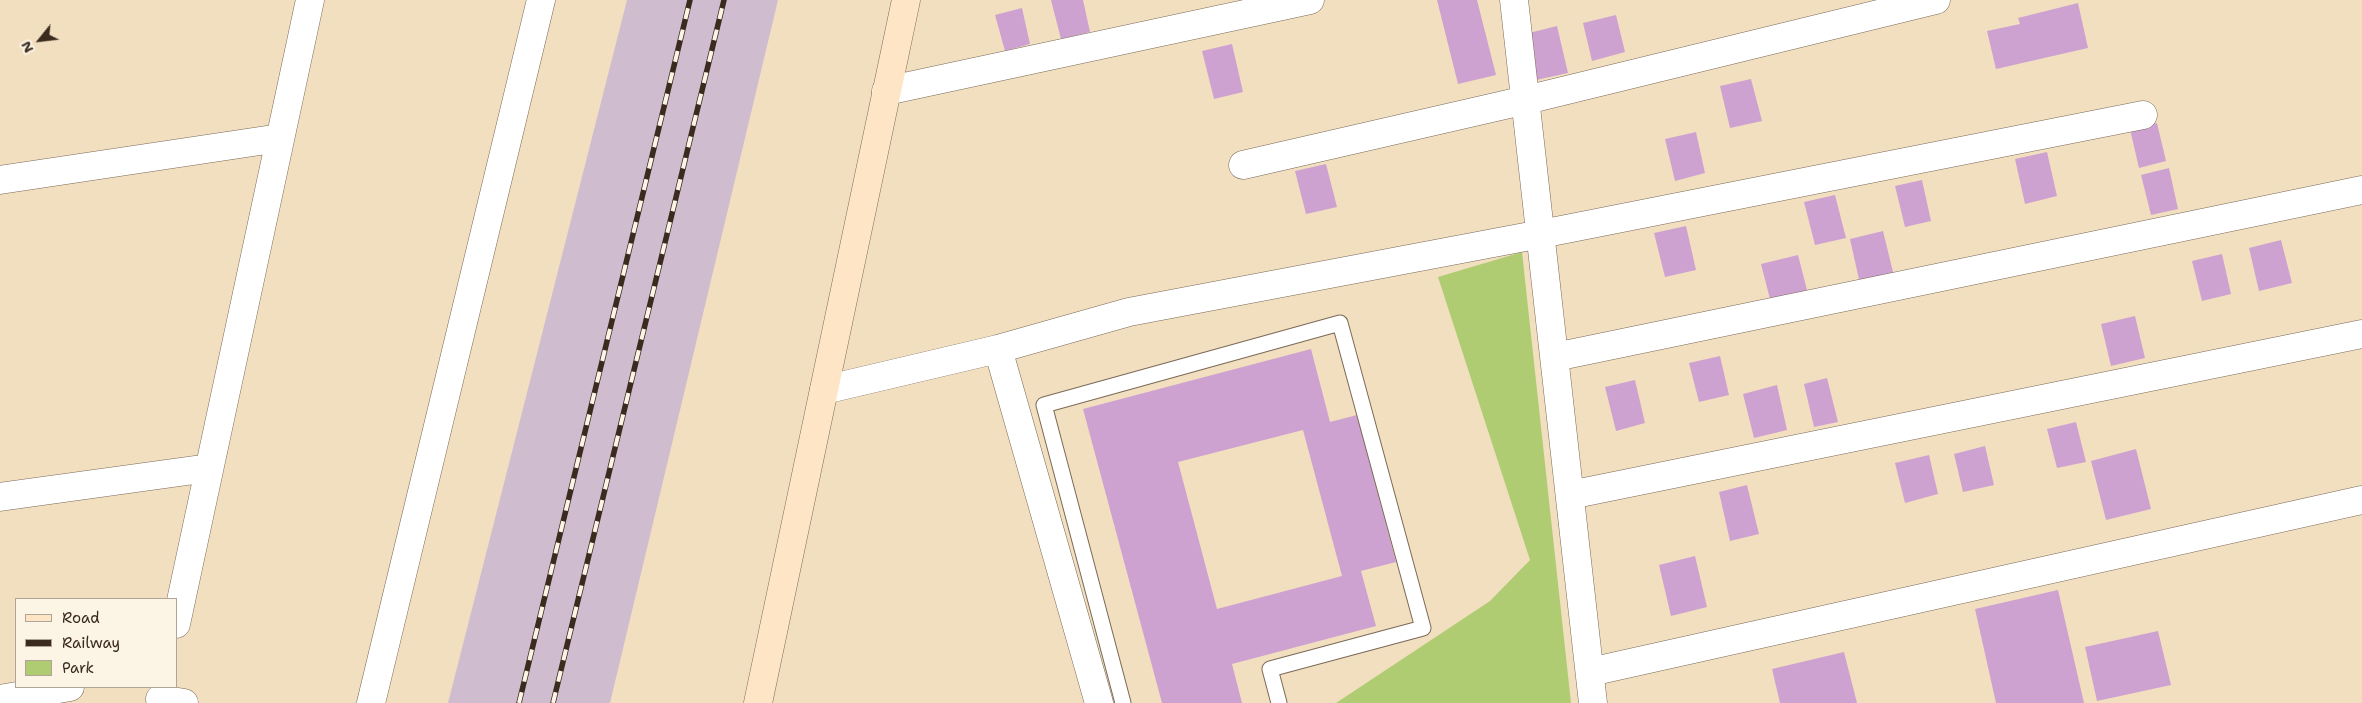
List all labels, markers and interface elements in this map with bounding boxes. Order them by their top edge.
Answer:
north arrow [15,15,65,65]
text: N [16,38,37,56]
legend [15,598,178,688]
text: Road [62,608,100,628]
text: Railway [62,633,120,653]
text: Park [62,658,94,678]

